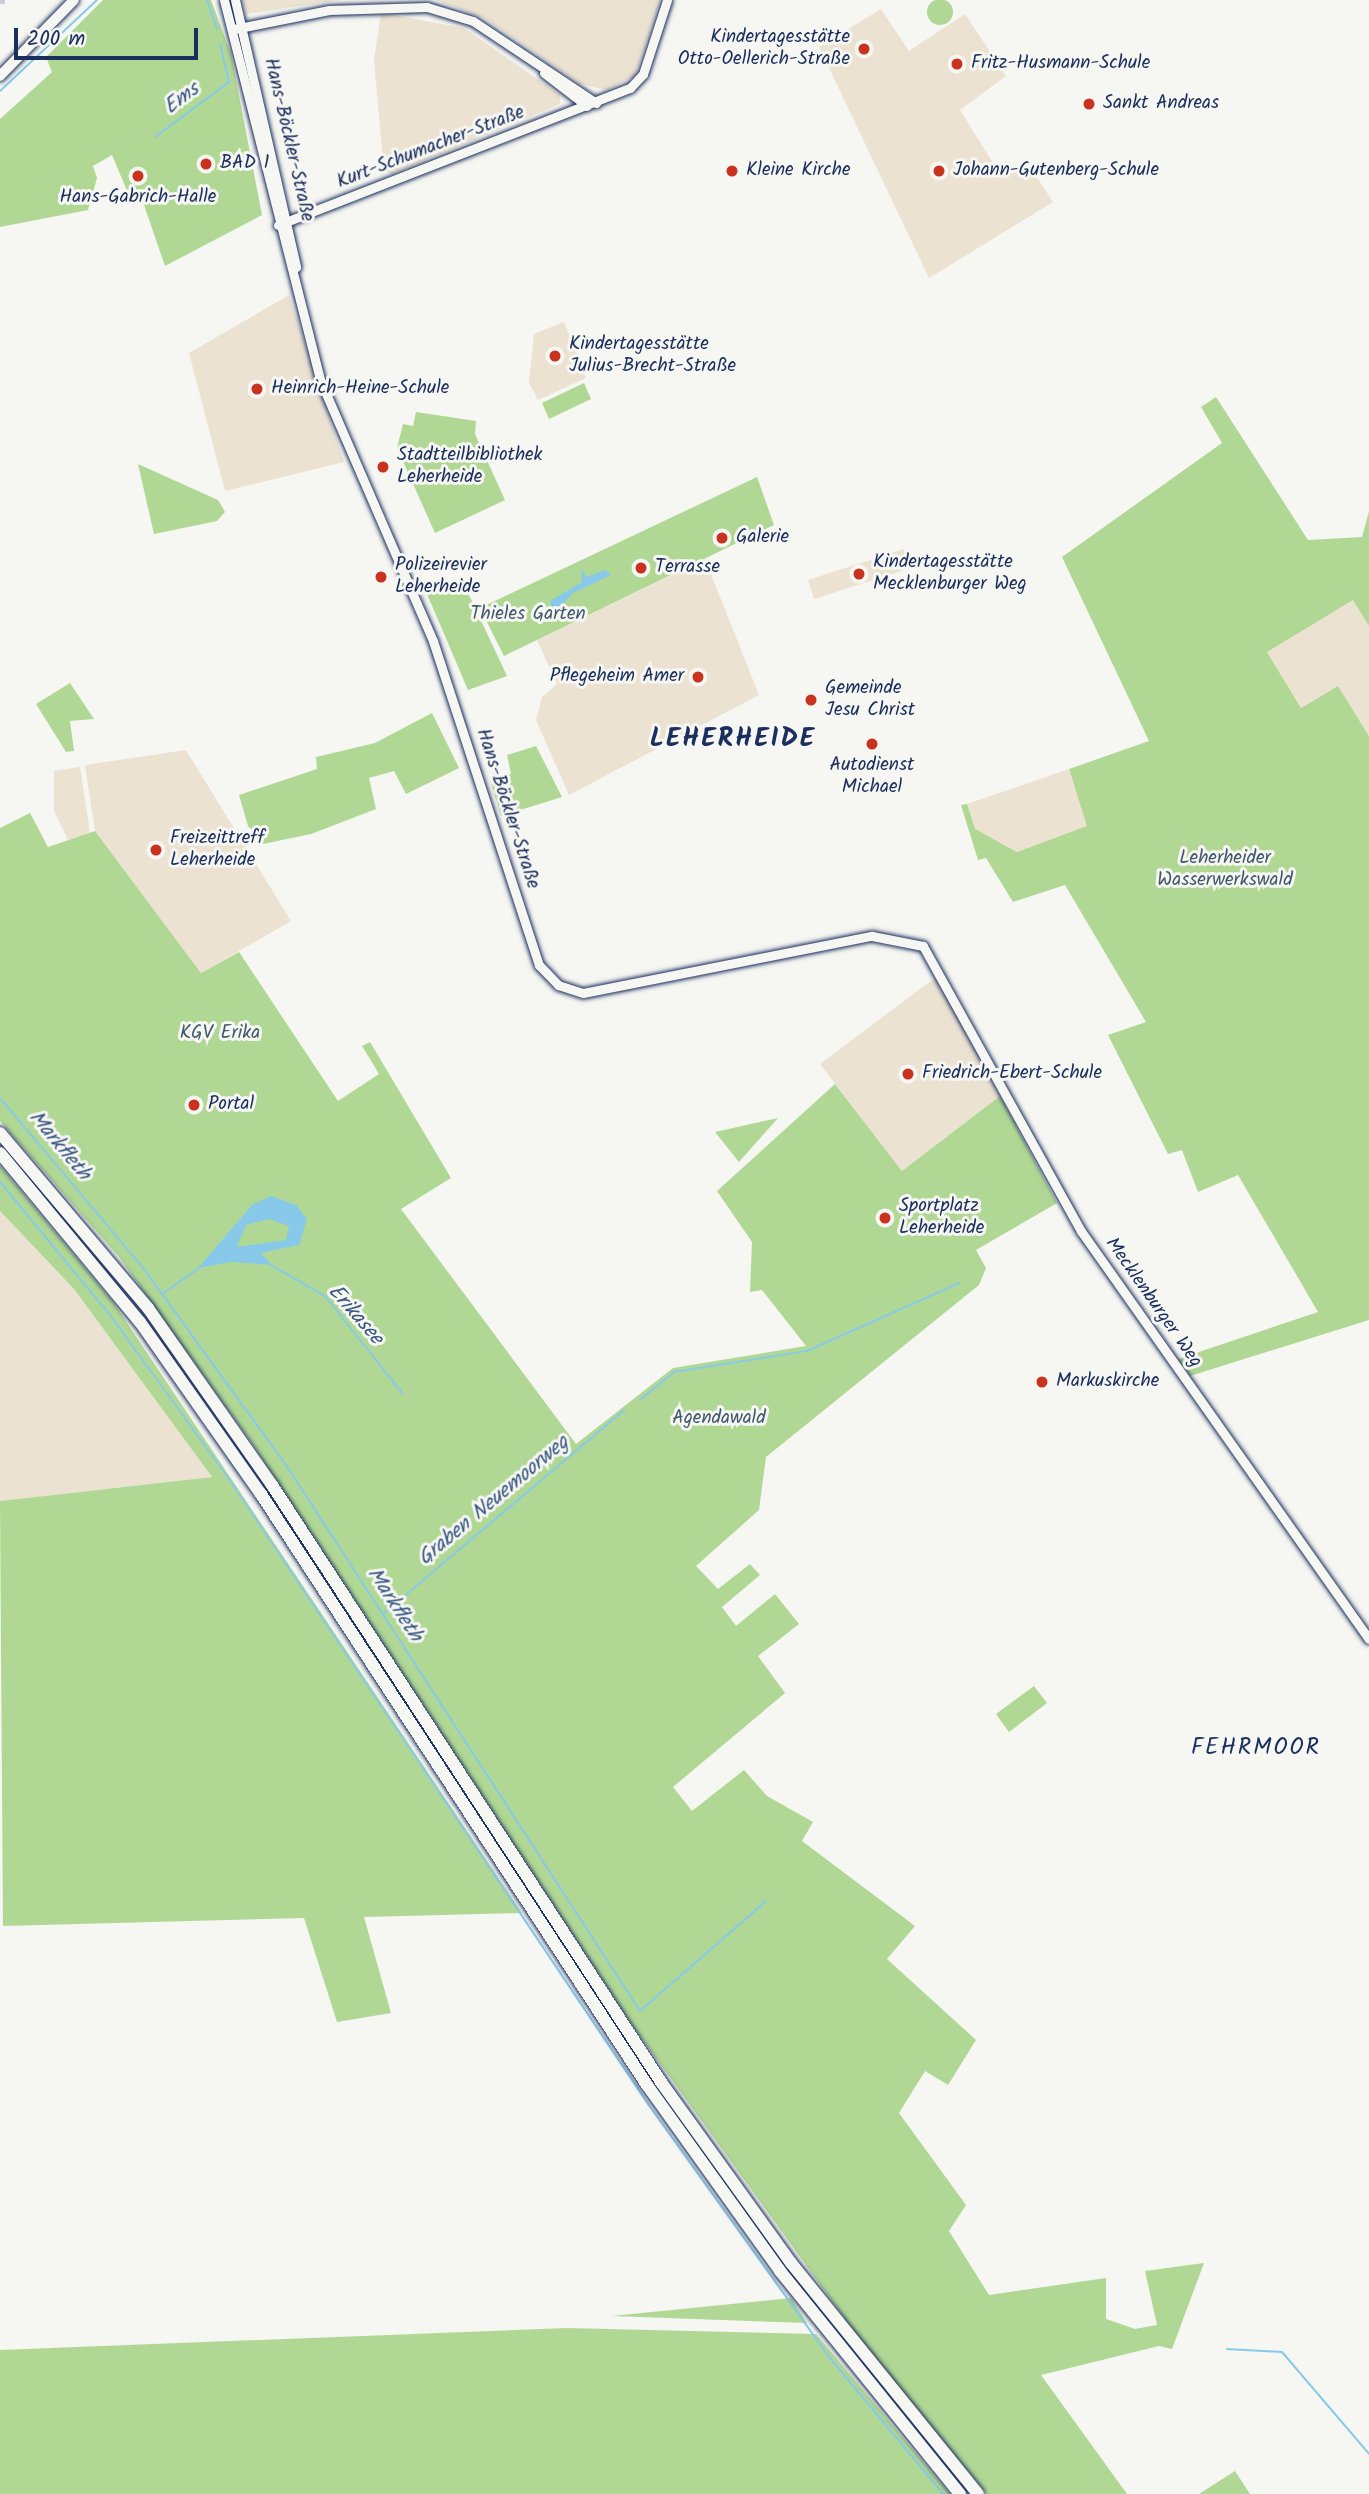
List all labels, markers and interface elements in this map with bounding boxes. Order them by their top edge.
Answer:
scale bar [18,14,201,58]
text: 200 m [27,23,85,56]
place label: Kindertagesstätte Otto-Oellerich-Straße [678,27,850,71]
marker: Kindertagesstätte Otto-Oellerich-Straße [856,41,872,57]
place label: Fritz-Husmann-Schule [971,53,1150,75]
street label: Hans-Böckler-Straße [258,56,318,224]
marker: Fritz-Husmann-Schule [949,56,965,72]
water label: Ems [159,78,205,120]
place label: Sankt Andreas [1103,93,1219,115]
marker: Sankt Andreas [1081,96,1097,112]
street label: Kurt-Schumacher-Straße [334,102,528,194]
place label: BAD 1 [220,153,269,175]
marker: BAD 1 [198,156,214,172]
place label: Kleine Kirche [746,160,850,182]
place label: Johann-Gutenberg-Schule [953,160,1159,182]
marker: Kleine Kirche [724,163,740,179]
marker: Johann-Gutenberg-Schule [931,163,947,179]
marker: Hans-Gabrich-Halle [130,168,146,184]
place label: Hans-Gabrich-Halle [60,187,216,209]
place label: Kindertagesstätte Julius-Brecht-Straße [569,334,736,378]
marker: Kindertagesstätte Julius-Brecht-Straße [547,348,563,364]
place label: Heinrich-Heine-Schule [271,378,449,400]
marker: Heinrich-Heine-Schule [249,381,265,397]
place label: Stadtteilbibliothek Leherheide [397,445,543,489]
marker: Stadtteilbibliothek Leherheide [375,459,391,475]
place label: Galerie [736,527,789,549]
marker: Galerie [714,530,730,546]
place label: Kindertagesstätte Mecklenburger Weg [873,552,1027,596]
place label: Polizeirevier Leherheide [395,555,487,599]
place label: Terrasse [655,557,720,579]
marker: Terrasse [633,560,649,576]
marker: Kindertagesstätte Mecklenburger Weg [851,566,867,582]
marker: Polizeirevier Leherheide [373,569,389,585]
park label: Thieles Garten [470,604,586,626]
place label: Pflegeheim Amer [550,666,684,688]
marker: Pflegeheim Amer [690,669,706,685]
place label: Gemeinde Jesu Christ [825,678,915,722]
marker: Gemeinde Jesu Christ [803,692,819,708]
district label: LEHERHEIDE [651,724,815,756]
street label: Hans-Böckler-Straße [470,726,544,892]
marker: Autodienst Michael [864,736,880,752]
place label: Autodienst Michael [830,755,914,799]
place label: Freizeittreff Leherheide [170,828,265,872]
marker: Freizeittreff Leherheide [148,842,164,858]
park label: Leherheider Wasserwerkswald [1157,848,1293,892]
park label: KGV Erika [180,1023,260,1045]
place label: Friedrich-Ebert-Schule [922,1063,1102,1085]
marker: Friedrich-Ebert-Schule [900,1066,916,1082]
place label: Portal [208,1094,254,1116]
marker: Portal [186,1097,202,1113]
water label: Markfleth [23,1106,95,1186]
place label: Sportplatz Leherheide [899,1196,984,1240]
marker: Sportplatz Leherheide [877,1210,893,1226]
street label: Mecklenburger Weg [1100,1234,1206,1372]
water label: Erikasee [322,1280,388,1350]
place label: Markuskirche [1056,1371,1159,1393]
marker: Markuskirche [1034,1374,1050,1390]
park label: Agendawald [672,1408,766,1430]
water label: Graben Neuemoorweg [413,1431,575,1571]
water label: Markfleth [361,1563,427,1647]
district label: FEHRMOOR [1192,1734,1320,1762]

